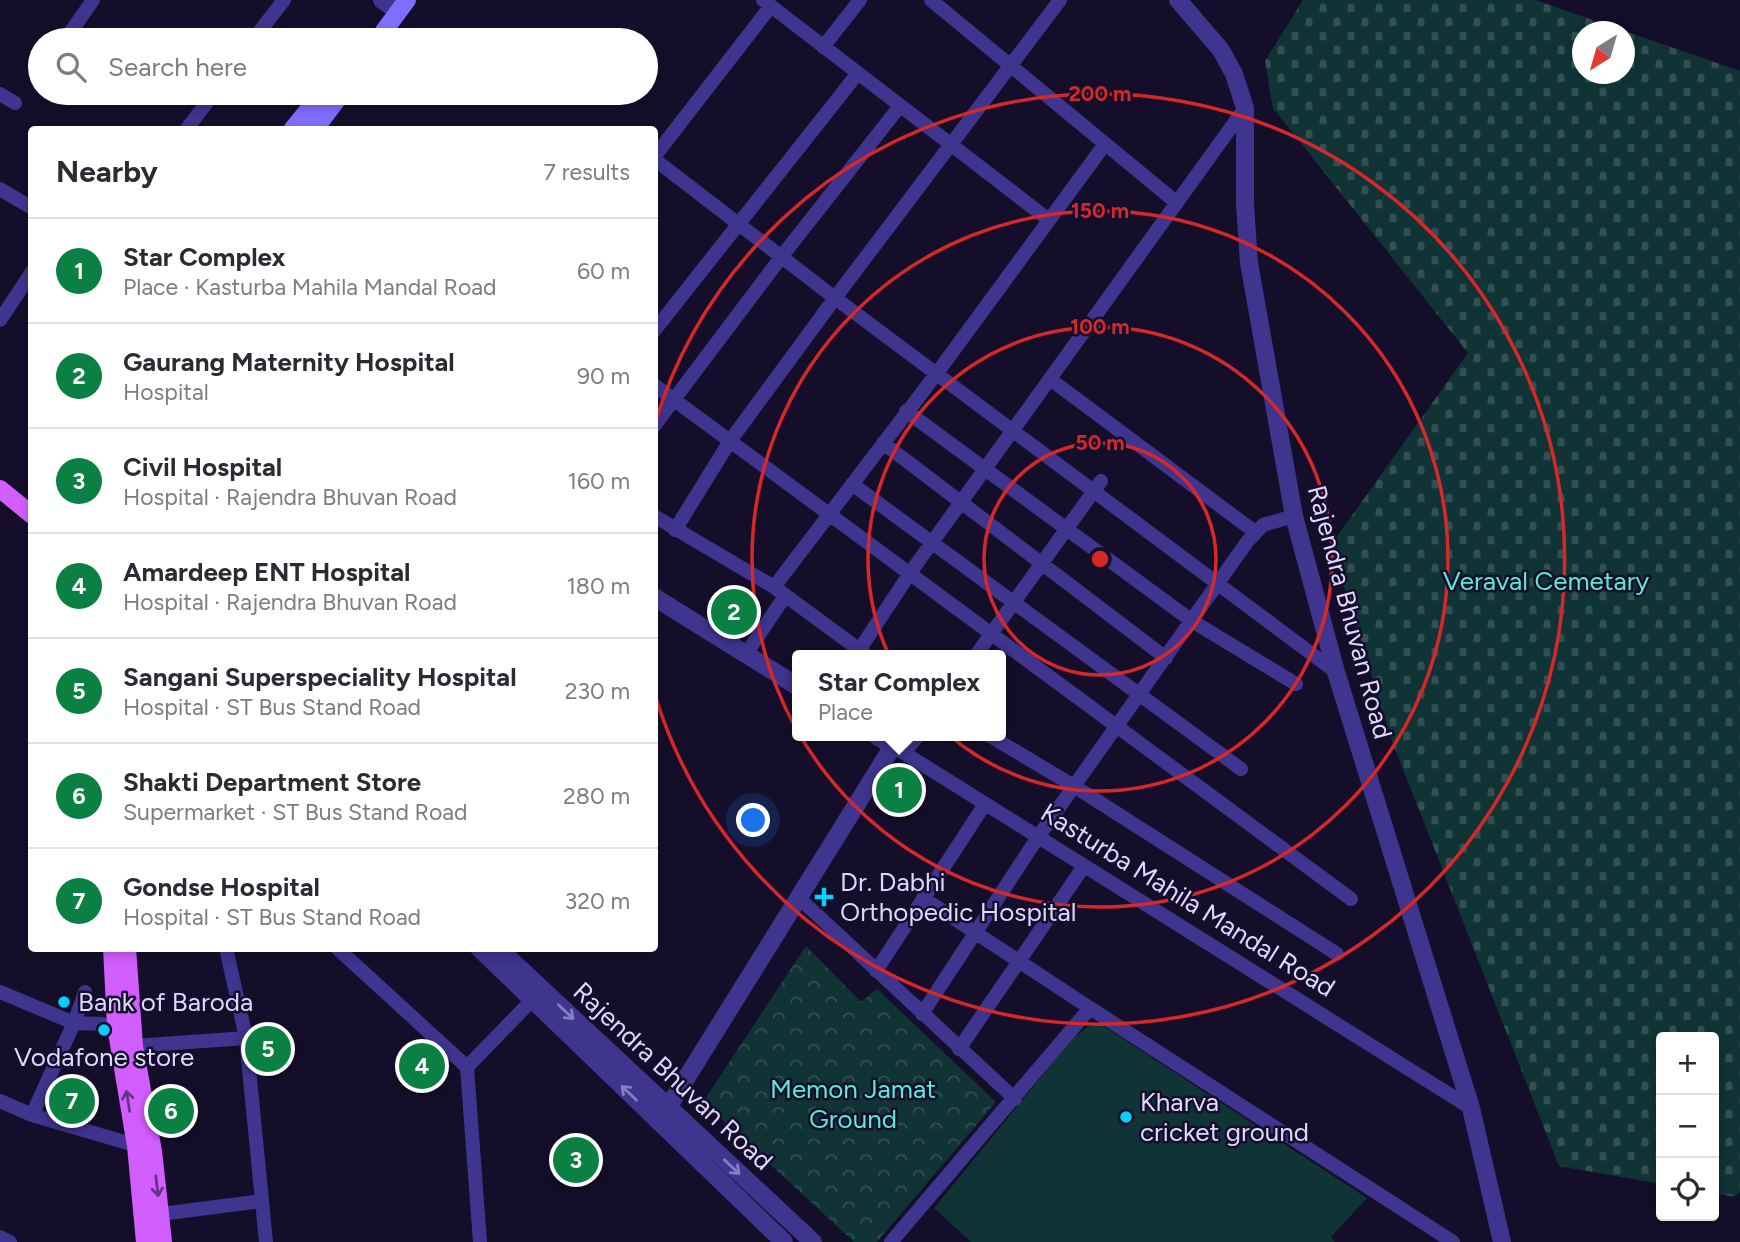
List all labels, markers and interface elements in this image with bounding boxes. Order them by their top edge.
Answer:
north arrow [1572,21,1635,84]
search box [28,28,658,105]
icon: search [52,48,90,86]
text: Search here [108,51,247,83]
text: 200 m [1069,81,1131,106]
text: Nearby [56,153,158,190]
text: 7 results [544,158,630,186]
text: 150 m [1071,198,1129,223]
text: Star Complex [123,241,285,273]
text: 1 [74,257,84,285]
text: 60 m [577,257,630,285]
text: Place · Kasturba Mahila Mandal Road [123,273,497,301]
text: 100 m [1070,314,1130,339]
text: Gaurang Maternity Hospital [123,346,455,378]
text: 2 [72,362,86,390]
text: 90 m [577,362,630,390]
text: Hospital [123,378,209,406]
text: 50 m [1075,430,1125,455]
text: Civil Hospital [123,451,282,483]
text: 3 [73,467,85,495]
text: 160 m [567,467,630,495]
street label: Rajendra Bhuvan Road [1301,482,1399,742]
text: Hospital · Rajendra Bhuvan Road [123,483,457,511]
centre of rings [1088,547,1112,571]
text: Amardeep ENT Hospital [123,556,410,588]
park label: Veraval Cemetary [1443,565,1650,597]
text: 4 [72,572,86,600]
text: 180 m [566,572,630,600]
pin: 2 [711,586,757,638]
text: Hospital · Rajendra Bhuvan Road [123,588,457,616]
popup [792,650,1006,741]
text: Sangani Superspeciality Hospital [123,661,517,693]
text: Star Complex [818,666,980,698]
text: 5 [72,677,86,705]
text: 230 m [565,677,630,705]
text: Hospital · ST Bus Stand Road [123,693,421,721]
text: Place [818,698,873,726]
pin: 1 [876,764,922,816]
text: Shakti Department Store [123,766,421,798]
text: 6 [72,782,86,810]
text: 280 m [563,782,630,810]
street label: Kasturba Mahila Mandal Road [1035,796,1341,1004]
text: Supermarket · ST Bus Stand Road [123,798,468,826]
your location [736,803,770,837]
place label: Dr. Dabhi Orthopedic Hospital [840,866,1077,928]
text: Gondse Hospital [123,871,320,903]
text: 7 [73,887,85,915]
text: 320 m [565,887,630,915]
marker: Dr. Dabhi Orthopedic Hospital [814,887,834,907]
text: Hospital · ST Bus Stand Road [123,903,421,931]
street label: Rajendra Bhuvan Road [567,975,779,1177]
place label: Bank of Baroda [78,986,253,1018]
marker: Bank of Baroda [56,994,72,1010]
one-way arrow [557,1003,574,1020]
marker: Vodafone store [96,1022,112,1038]
pin: 5 [245,1023,291,1075]
map controls [1656,1032,1719,1221]
button: + [1656,1032,1719,1095]
pin: 4 [399,1040,445,1092]
place label: Vodafone store [14,1041,194,1073]
park label: Memon Jamat Ground [770,1073,936,1135]
pin: 7 [49,1075,95,1127]
pin: 6 [148,1085,194,1137]
one-way arrow [621,1085,638,1102]
place label: Kharva cricket ground [1140,1086,1309,1148]
one-way arrow [122,1090,135,1113]
button: − [1656,1095,1719,1158]
marker: Kharva cricket ground [1118,1109,1134,1125]
pin: 3 [553,1134,599,1186]
button: locate [1656,1158,1719,1221]
one-way arrow [723,1159,741,1175]
one-way arrow [151,1174,164,1197]

